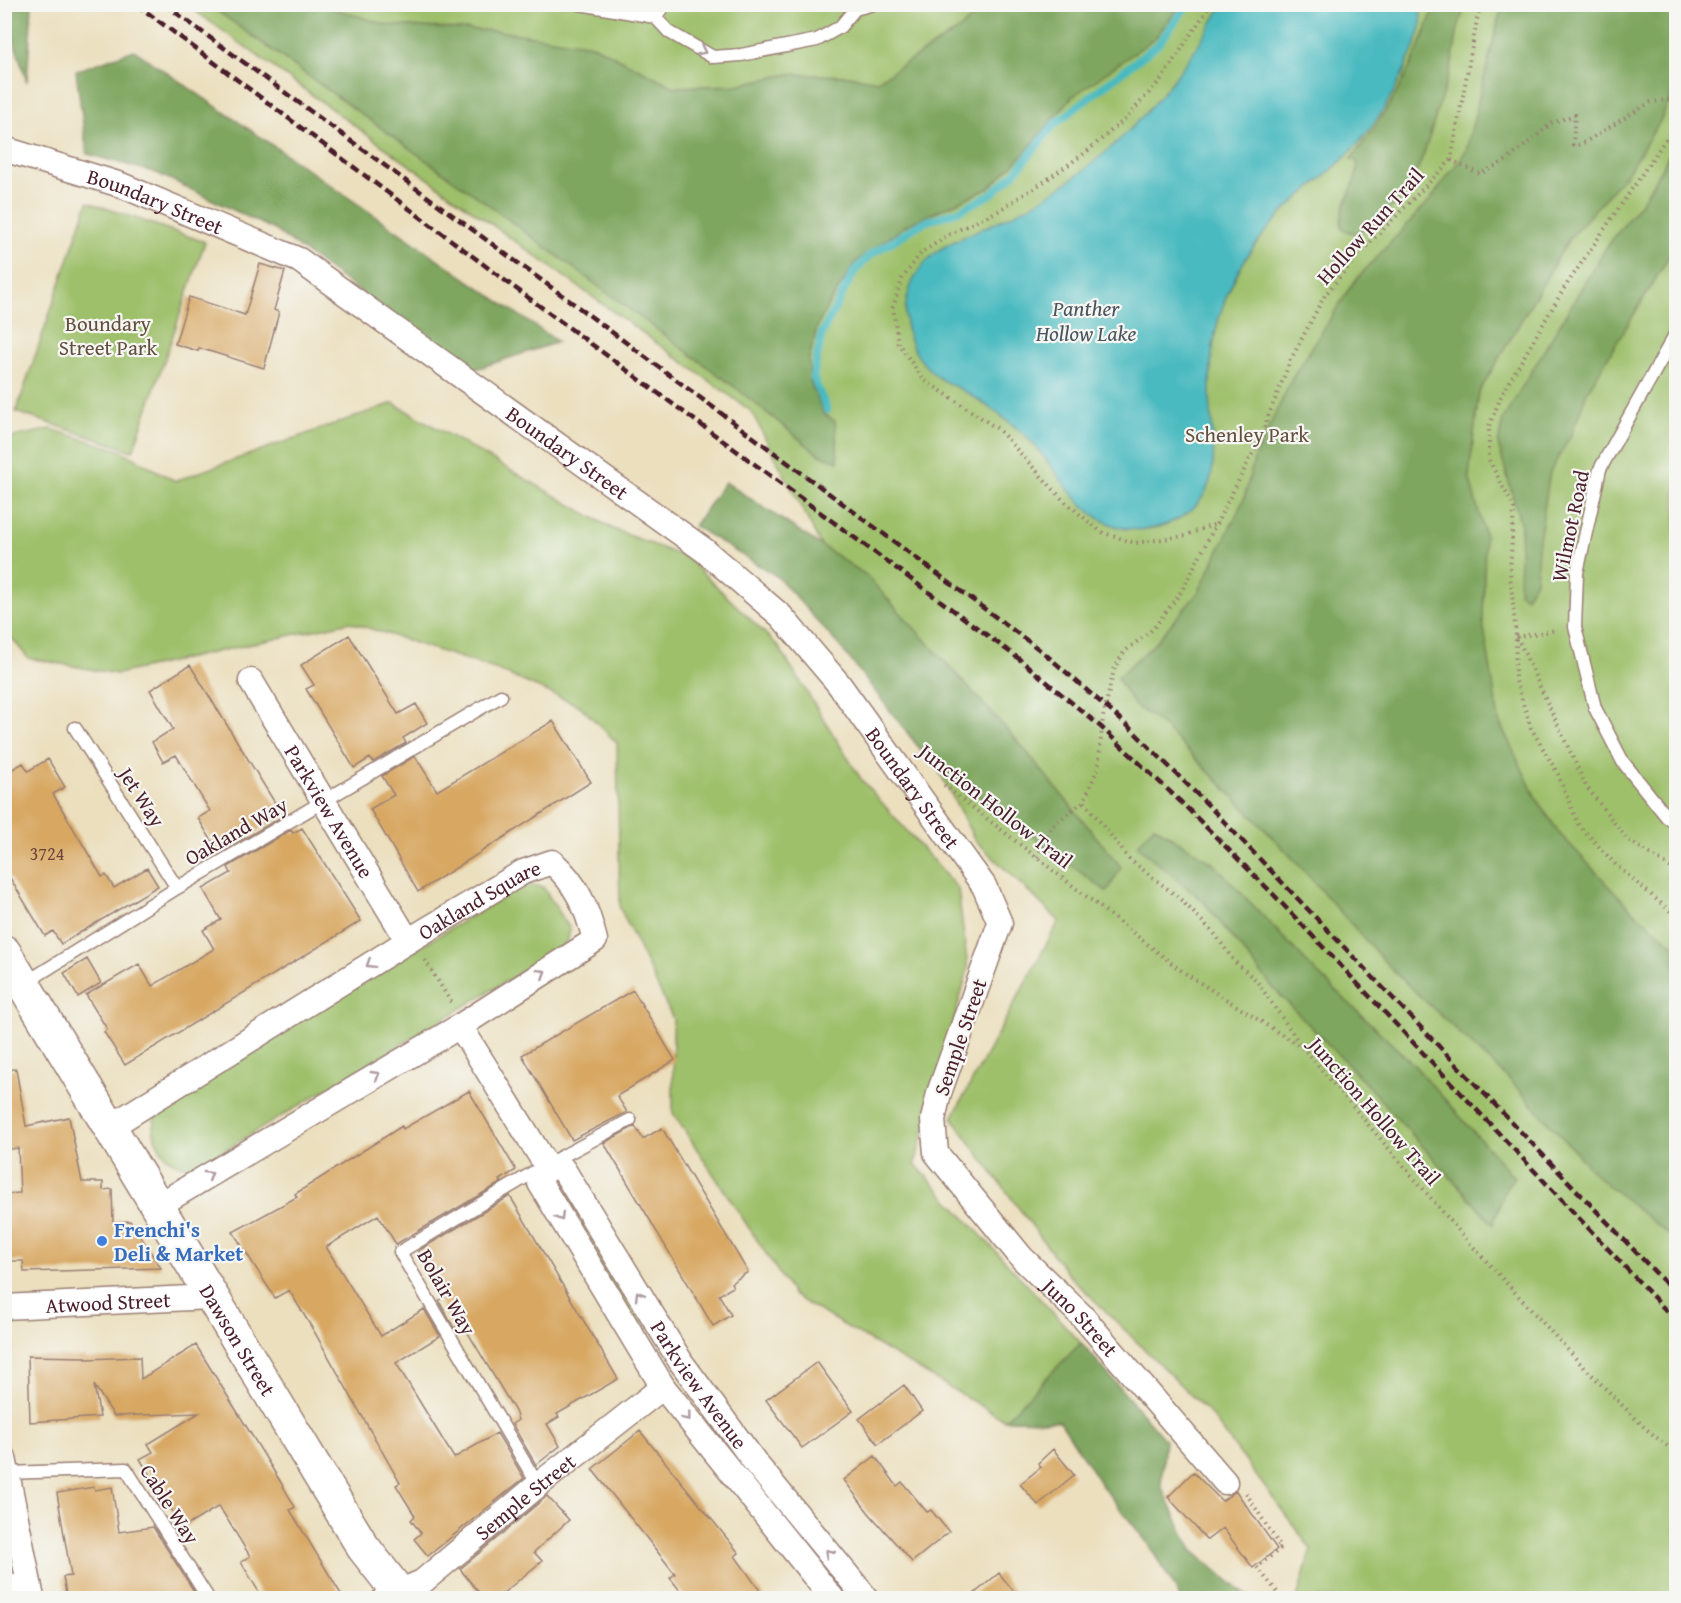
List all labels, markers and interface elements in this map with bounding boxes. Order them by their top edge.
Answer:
one-way arrow [695,44,706,56]
street label: Boundary Street [84,160,228,242]
street label: Hollow Run Trail [1309,160,1431,291]
water label: Panther Hollow Lake [1035,292,1136,349]
park label: Boundary Street Park [59,308,157,363]
street label: Boundary Street [500,398,636,507]
park label: Schenley Park [1185,419,1309,450]
street label: Wilmot Road [1543,467,1597,585]
street label: Boundary Street [859,720,968,856]
street label: Junction Hollow Trail [910,734,1080,876]
street label: Parkview Avenue [277,739,382,884]
street label: Jet Way [109,758,173,834]
street label: Oakland Way [179,789,294,873]
house number: 3724 [30,840,64,867]
street label: Oakland Square [412,852,545,947]
one-way arrow [366,957,376,969]
one-way arrow [536,970,547,981]
street label: Semple Street [925,974,995,1100]
street label: Junction Hollow Trail [1300,1028,1448,1192]
one-way arrow [370,1071,380,1083]
one-way arrow [203,1170,213,1182]
one-way arrow [553,1211,564,1221]
place label: Frenchi's Deli & Market [114,1214,243,1269]
marker: Frenchi's Deli & Market [95,1234,109,1248]
street label: Bolair Way [410,1243,484,1341]
street label: Juno Street [1034,1269,1126,1364]
street label: Dawson Street [192,1278,284,1402]
street label: Atwood Street [45,1283,172,1320]
one-way arrow [635,1291,647,1301]
street label: Parkview Avenue [643,1314,755,1455]
one-way arrow [679,1410,690,1421]
street label: Semple Street [468,1446,582,1547]
street label: Cable Way [132,1458,208,1551]
one-way arrow [826,1549,837,1560]

